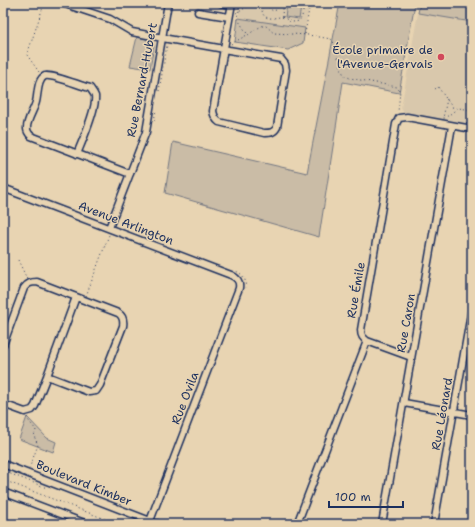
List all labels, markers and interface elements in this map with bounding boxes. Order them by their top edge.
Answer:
street label: Rue Bernard-Hubert [123,21,161,139]
place label: École primaire de l'Avenue-Gervais [332,42,433,72]
marker: École primaire de l'Avenue-Gervais [436,52,446,62]
street label: Avenue Arlington [76,197,176,249]
street label: Rue Émile [343,260,369,319]
street label: Rue Caron [393,292,419,354]
street label: Rue Ovila [168,369,203,427]
street label: Rue Léonard [428,376,456,452]
street label: Boulevard Kimber [34,456,135,510]
scale bar [329,483,403,509]
text: 100 m [335,489,371,505]

